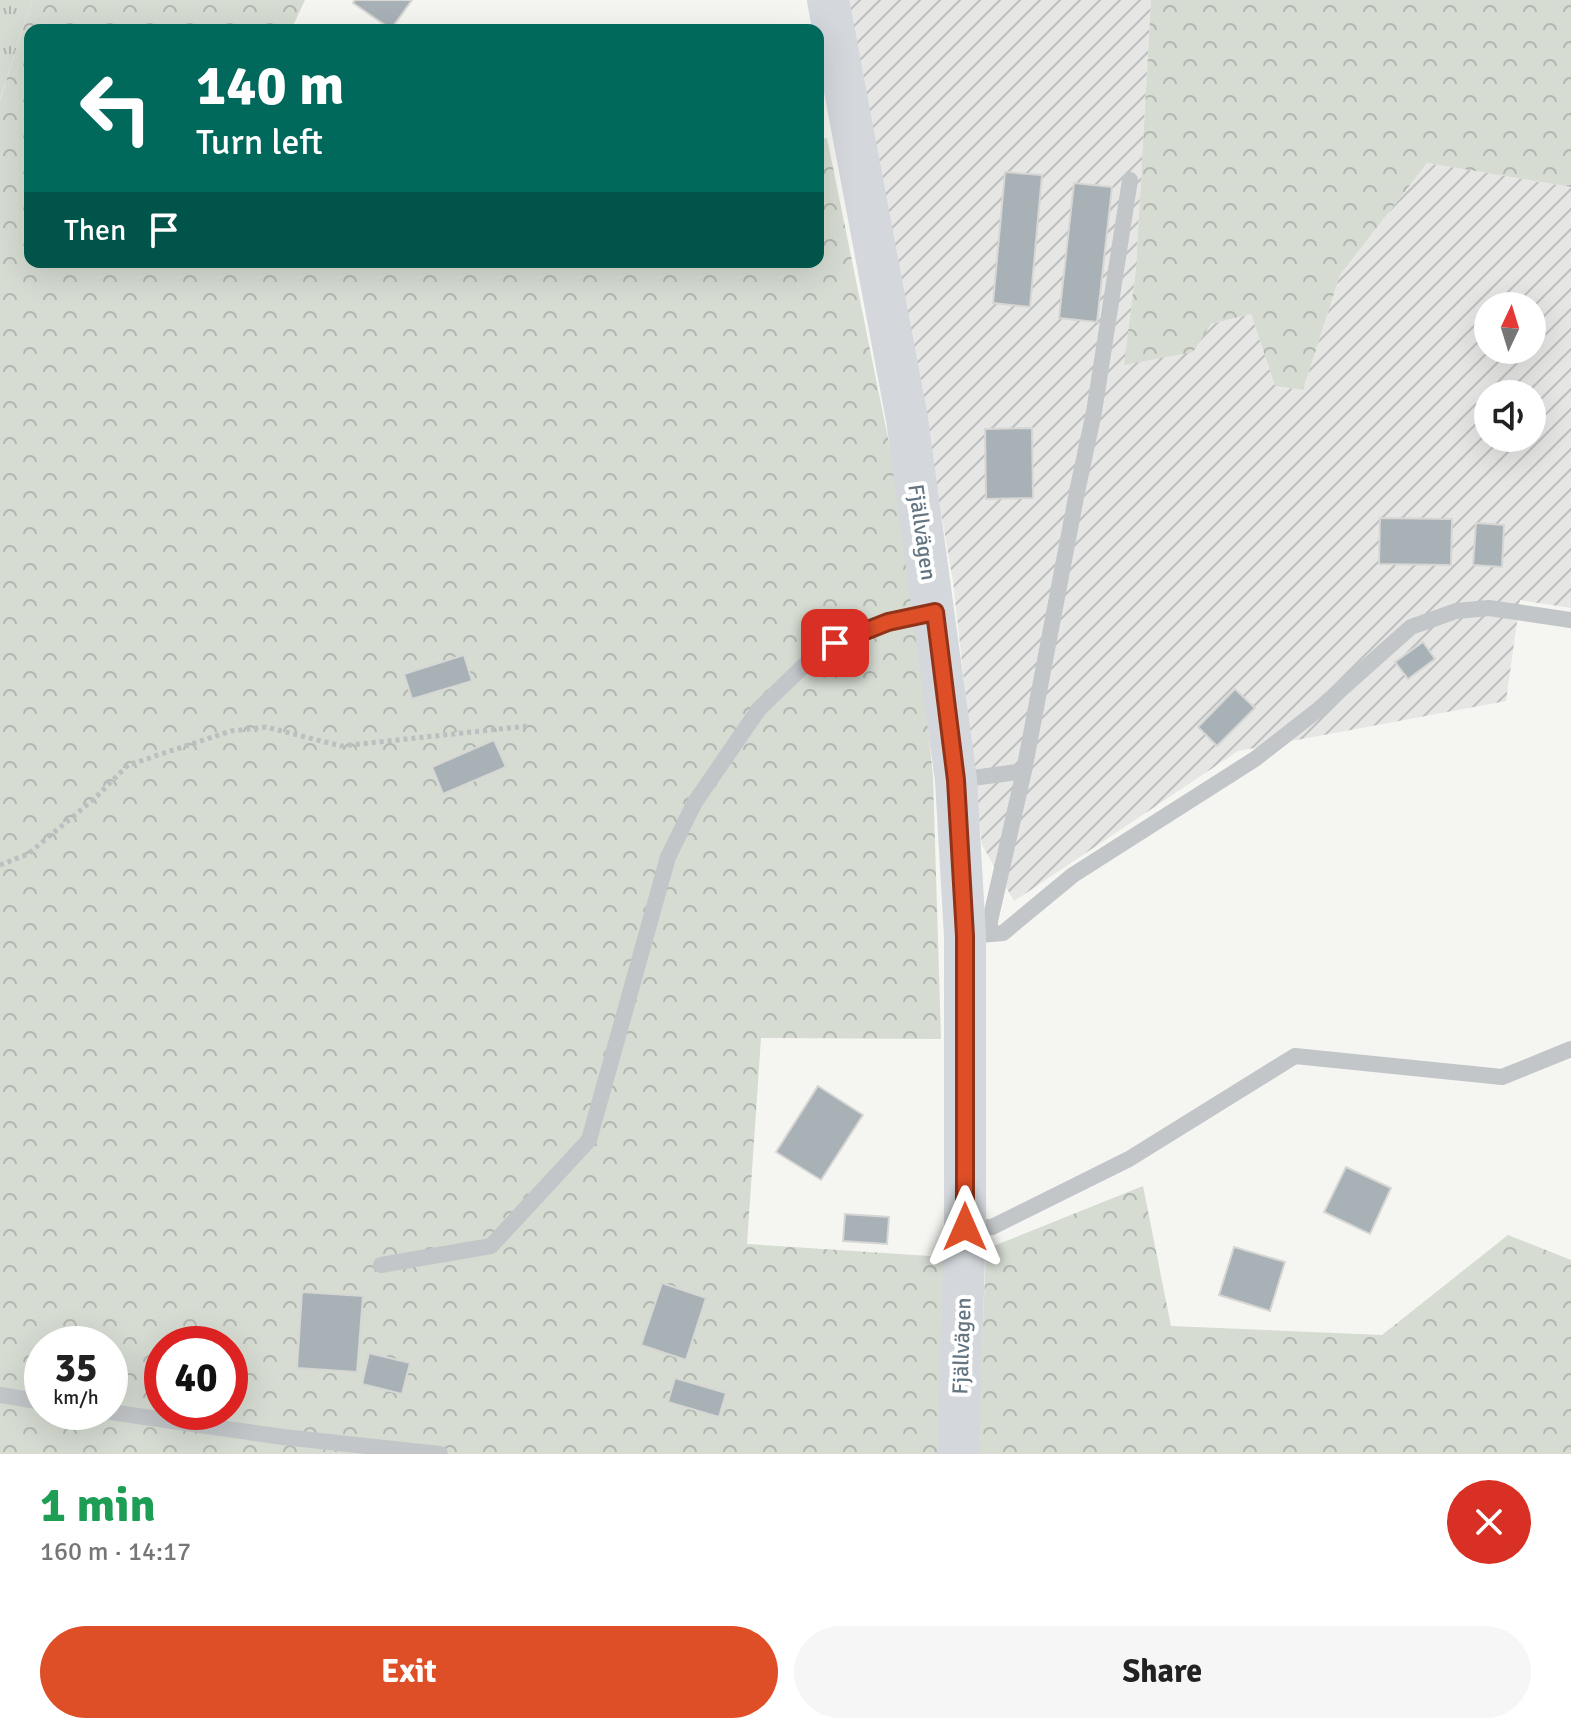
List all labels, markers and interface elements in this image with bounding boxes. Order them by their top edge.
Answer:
text: 140 m [196,51,344,120]
icon: left [64,56,168,160]
text: Turn left [196,120,323,165]
icon: arrive [142,208,186,252]
text: Then [64,212,126,249]
north arrow [1474,292,1546,364]
map controls [1474,292,1546,452]
button: sound [1474,380,1546,452]
street label: Fjällvägen [902,482,943,582]
pin [801,609,869,677]
icon: arrive [813,621,857,665]
position arrow [923,1185,1007,1269]
street label: Fjällvägen [946,1297,977,1395]
speed limit sign: 40 [144,1326,248,1430]
text: 35 [54,1343,98,1393]
text: km/h [53,1385,99,1410]
text: 1 min [40,1476,156,1535]
button: close [1447,1480,1531,1564]
text: 160 m · 14:17 [40,1536,191,1568]
button: Exit [40,1626,778,1718]
button: Share [794,1626,1531,1718]

